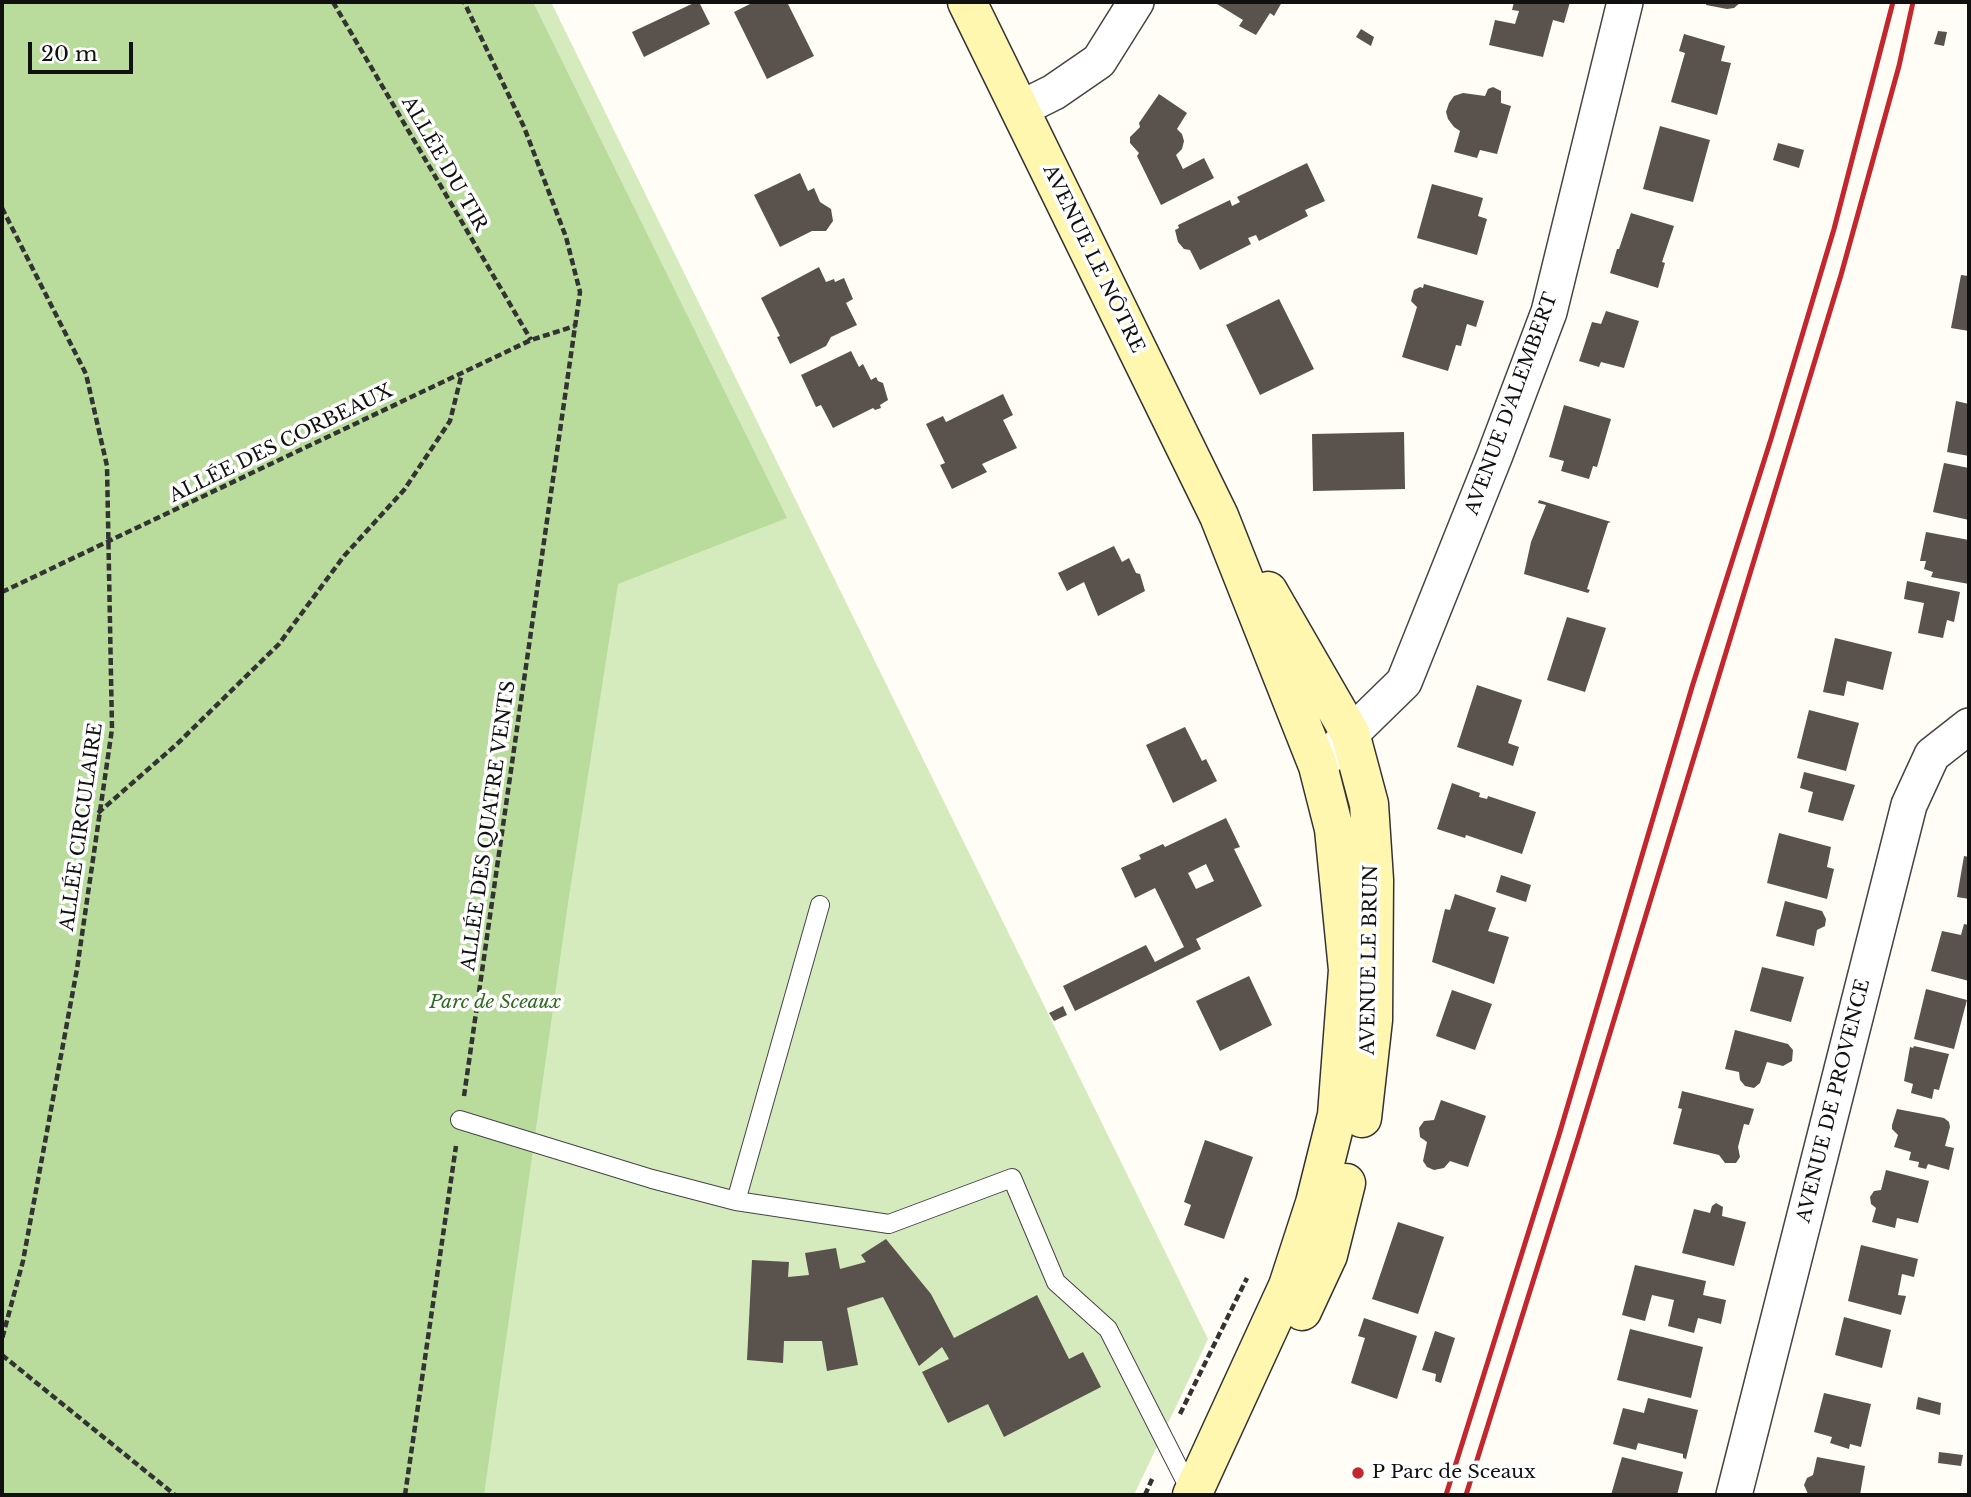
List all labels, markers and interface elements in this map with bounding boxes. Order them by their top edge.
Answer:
scale bar [32,28,136,72]
text: 20 m [41,41,98,67]
street label: ALLÉE DU TIR [396,93,492,235]
street label: AVENUE LE NÔTRE [1038,161,1148,357]
street label: AVENUE D'ALEMBERT [1461,290,1563,518]
street label: ALLÉE DES CORBEAUX [166,380,396,508]
street label: ALLÉE DES QUATRE VENTS [457,679,521,973]
street label: ALLÉE CIRCULAIRE [56,721,108,933]
street label: AVENUE LE BRUN [1357,865,1383,1055]
street label: AVENUE DE PROVENCE [1793,977,1875,1225]
park label: Parc de Sceaux [429,992,561,1014]
place label: P Parc de Sceaux [1372,1462,1536,1484]
marker: P Parc de Sceaux [1350,1465,1366,1481]

